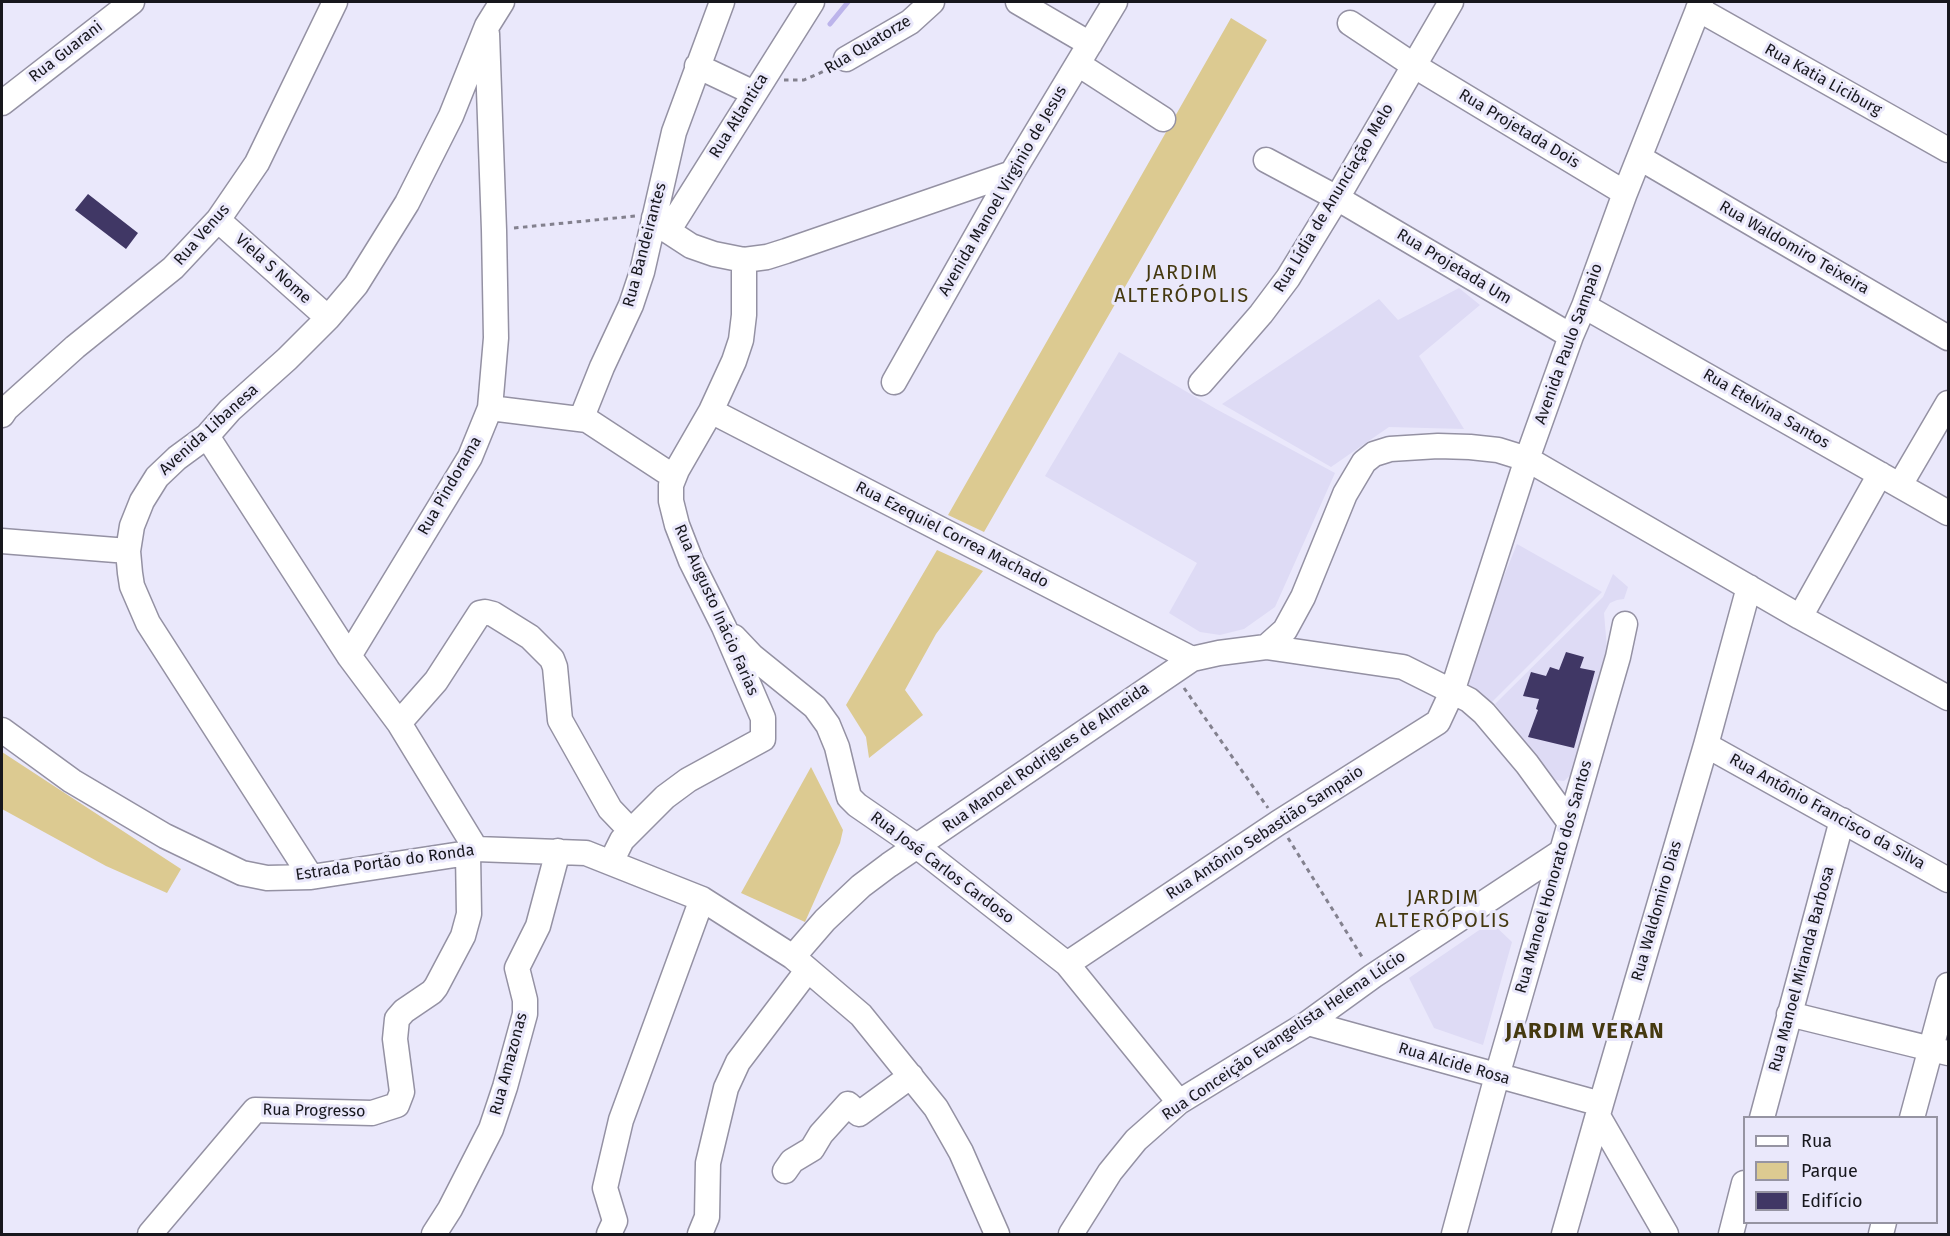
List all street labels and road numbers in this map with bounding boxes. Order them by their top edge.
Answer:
street label: Rua Quatorze [821,12,915,78]
street label: Rua Guarani [25,17,107,87]
street label: Rua Katia Liciburg [1761,40,1885,120]
street label: Rua Atlantica [705,70,773,162]
street label: Avenida Manoel Virginio de Jesus [935,82,1071,300]
street label: Rua Projetada Dois [1455,85,1583,173]
street label: Rua Lídia de Anunciação Melo [1270,100,1398,296]
street label: Rua Bandeirantes [619,181,671,309]
street label: Rua Waldomiro Teixeira [1716,197,1872,299]
street label: Rua Venus [170,200,234,270]
street label: Rua Projetada Um [1393,225,1515,309]
street label: Viela S Nome [231,230,315,308]
street label: Avenida Paulo Sampaio [1531,261,1607,427]
street label: Rua Etelvina Santos [1699,365,1833,453]
street label: Avenida Libanesa [155,380,263,480]
street label: Rua Pindorama [414,433,486,539]
street label: Rua Ezequiel Correa Machado [852,478,1052,592]
street label: Rua Augusto Inácio Farias [670,521,762,699]
street label: Rua Manoel Rodrigues de Almeida [939,679,1153,837]
street label: Rua Antônio Francisco da Silva [1726,750,1928,874]
street label: Rua Manoel Honorato dos Santos [1511,758,1597,996]
street label: Rua Antônio Sebastião Sampaio [1163,762,1367,904]
street label: Rua José Carlos Cardoso [866,808,1018,928]
street label: Rua Waldomiro Dias [1628,839,1686,983]
street label: Estrada Portão do Ronda [294,841,476,885]
street label: Rua Manoel Miranda Barbosa [1765,864,1839,1074]
street label: Rua Conceição Evangelista Helena Lúcio [1159,947,1409,1125]
street label: Rua Amazonas [486,1011,532,1117]
street label: Rua Alcide Rosa [1396,1039,1512,1089]
street label: Rua Progresso [262,1101,366,1121]

